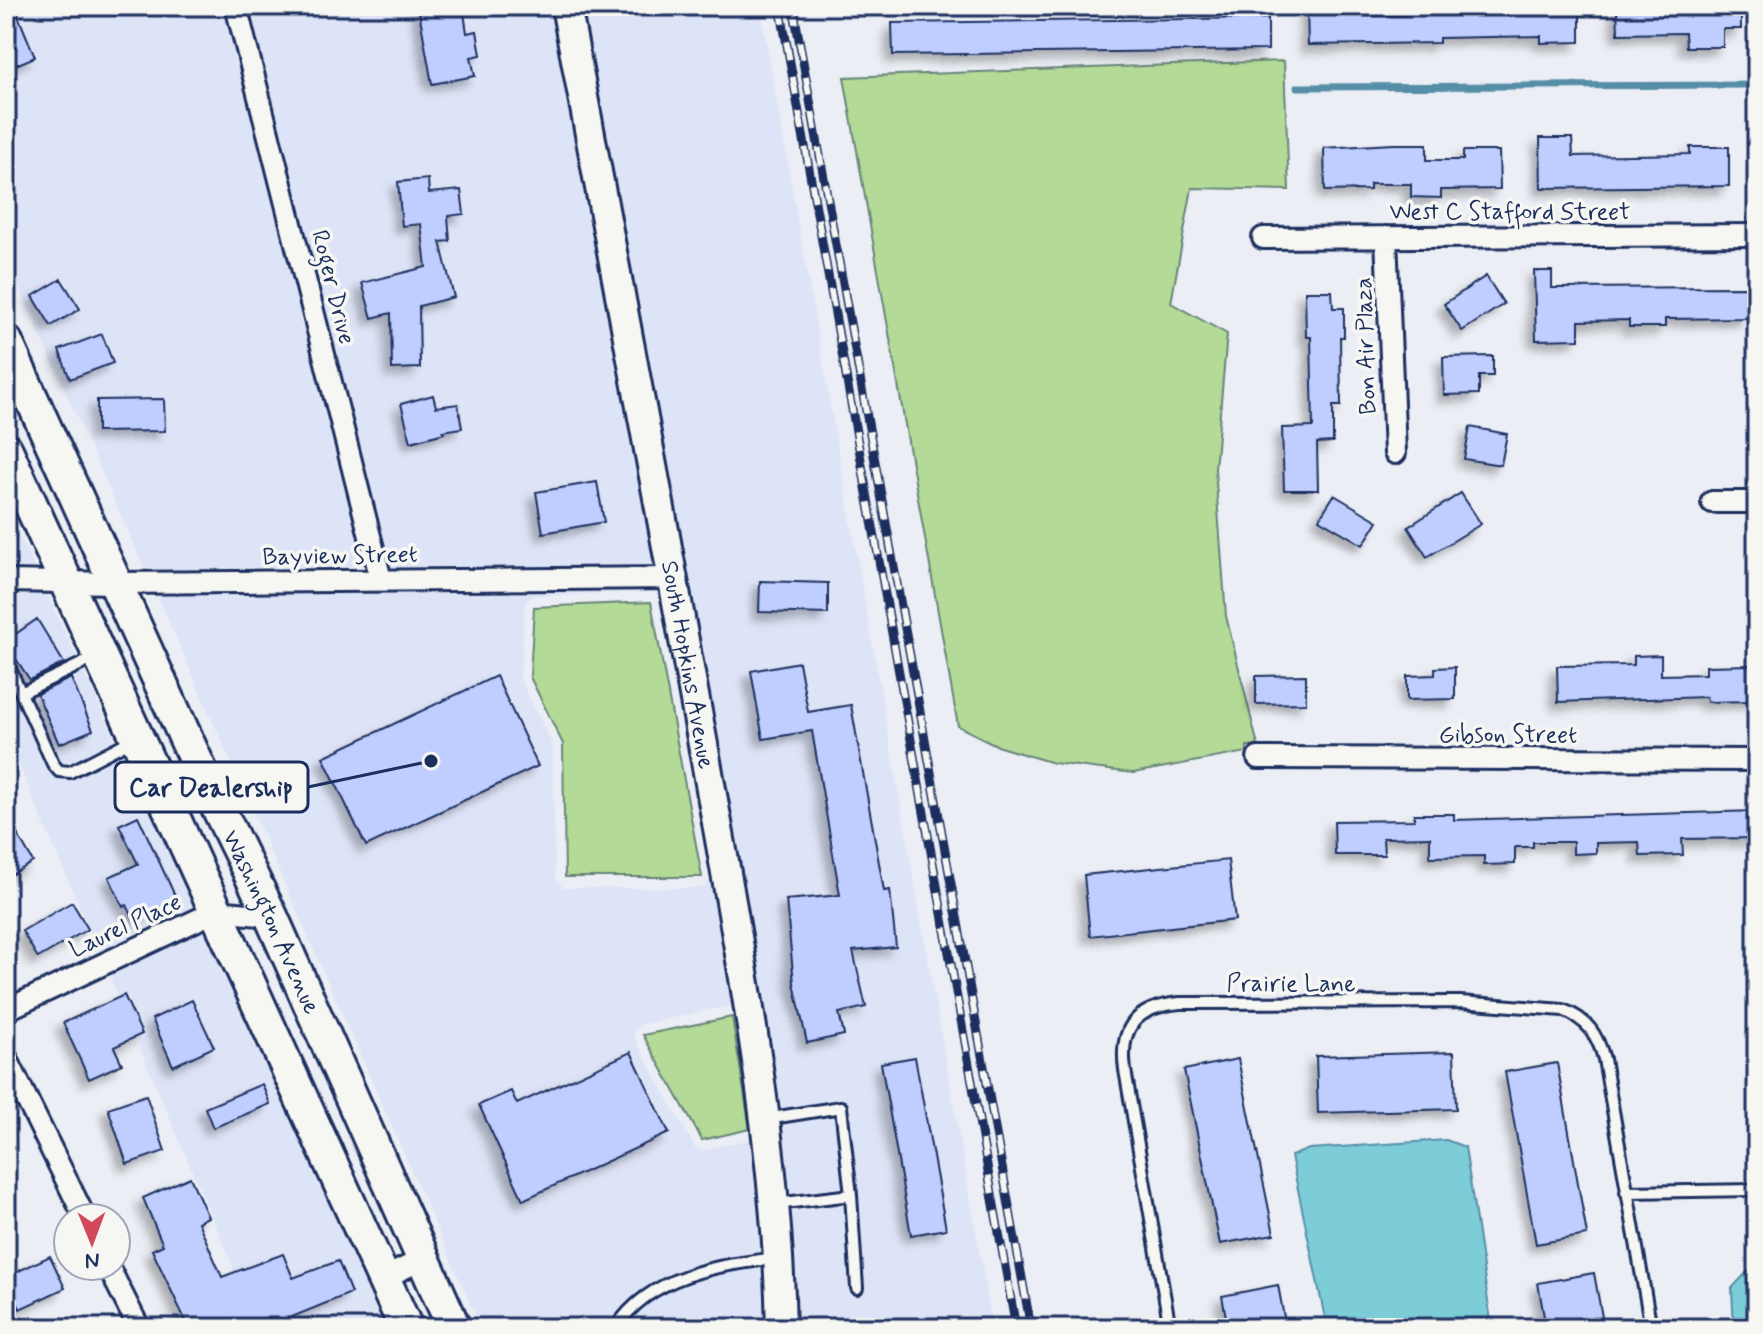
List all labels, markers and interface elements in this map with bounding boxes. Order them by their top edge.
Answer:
street label: West C Stafford Street [1390,197,1630,230]
street label: Roger Drive [300,227,362,348]
street label: Bon Air Plaza [1349,277,1384,415]
street label: Bayview Street [262,540,418,573]
street label: South Hopkins Avenue [653,558,721,772]
street label: Gibson Street [1439,720,1577,751]
callout: Car Dealership [115,762,308,812]
text: Car Dealership [129,772,293,806]
street label: Washington Avenue [214,825,327,1019]
street label: Laurel Place [65,887,187,966]
street label: Prairie Lane [1227,969,1355,1000]
north arrow [52,1202,132,1282]
text: N [85,1246,100,1274]

